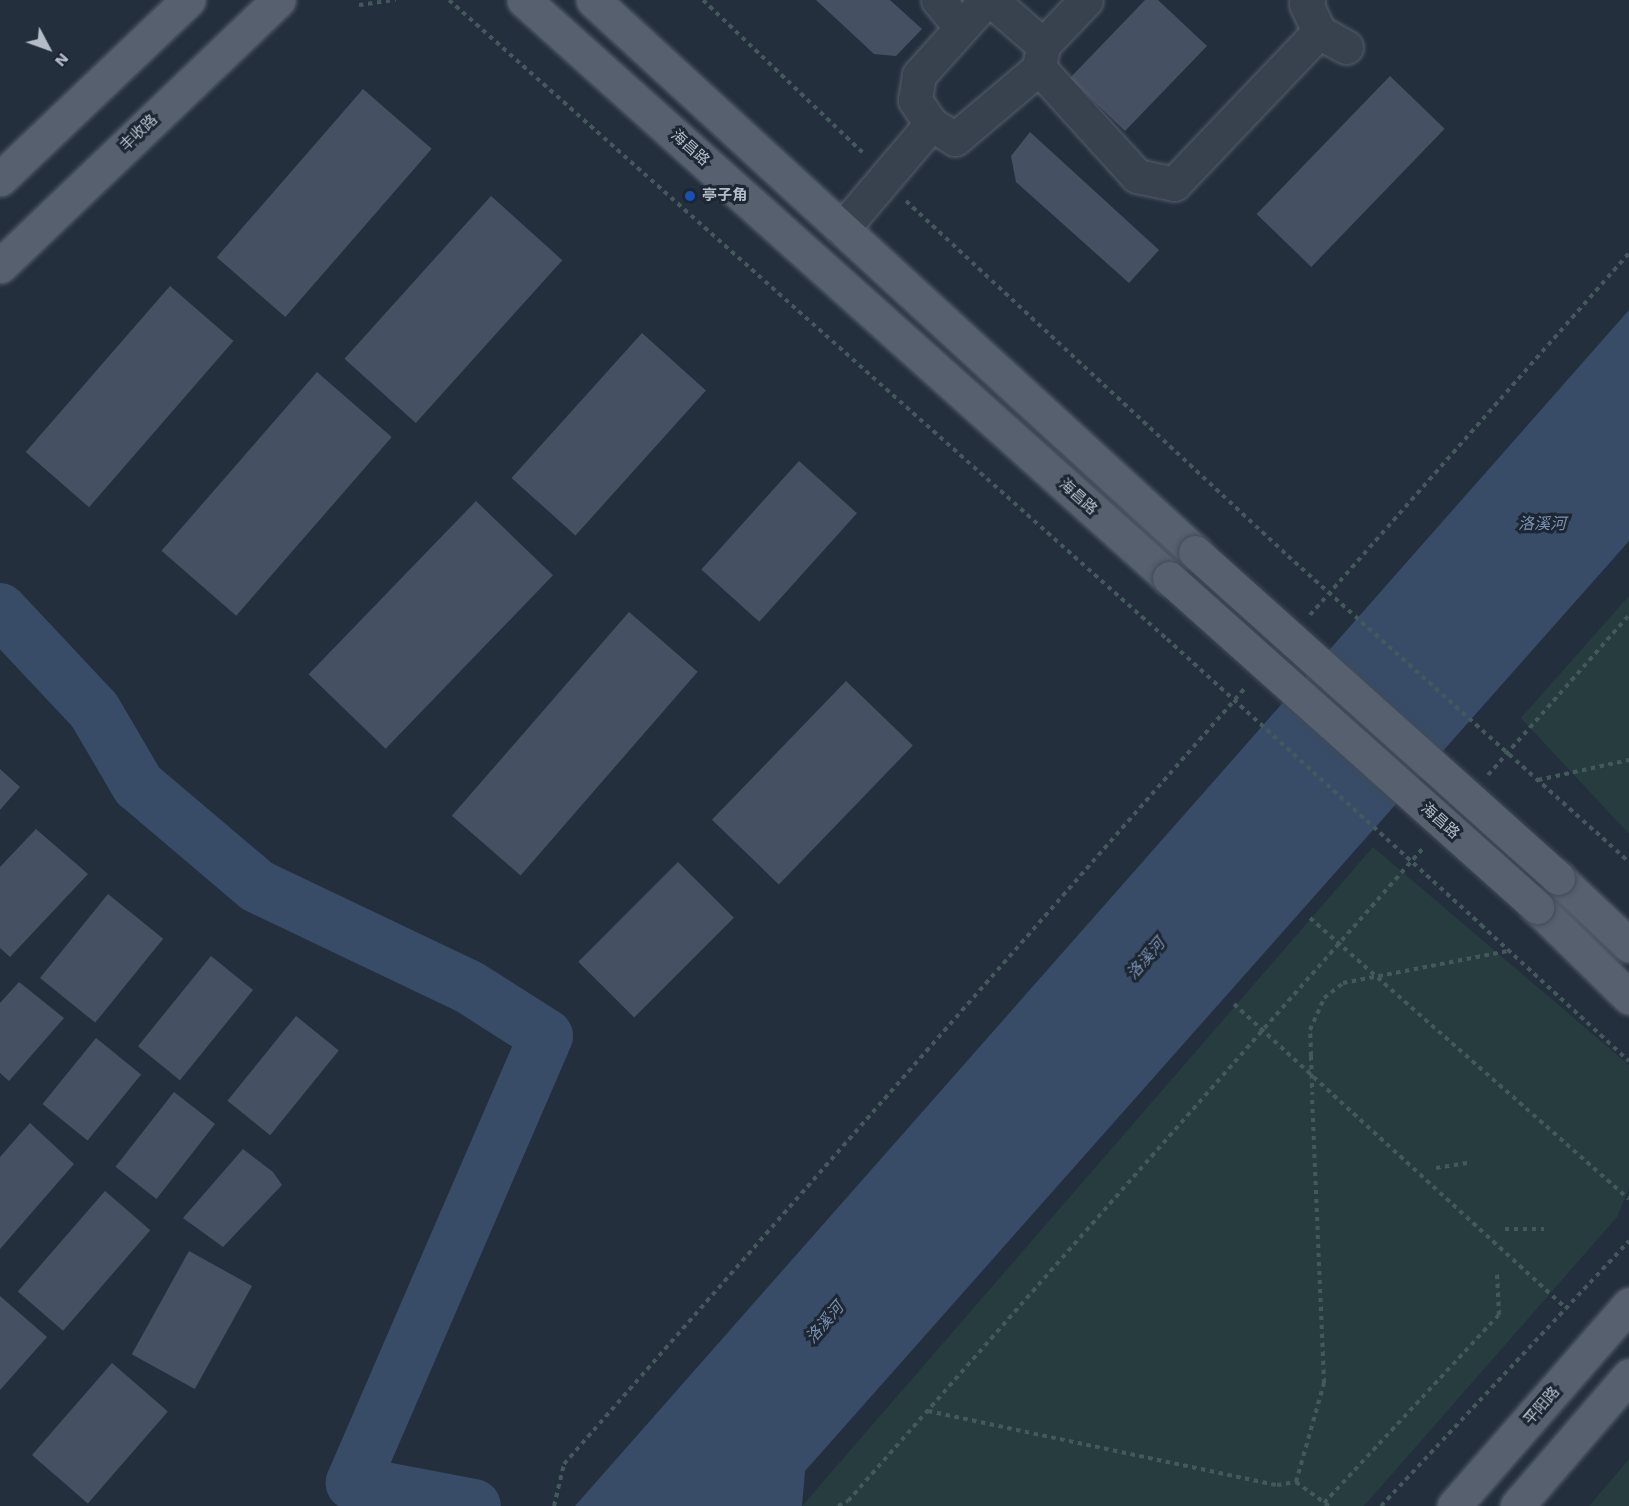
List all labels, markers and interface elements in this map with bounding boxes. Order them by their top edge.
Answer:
north arrow [18,18,78,78]
text: N [51,49,73,71]
street label: 丰收路 [117,111,161,155]
street label: 海昌路 [667,126,713,170]
place label: 亭子角 [702,187,747,205]
marker: 亭子角 [683,189,697,203]
street label: 海昌路 [1055,475,1101,519]
water label: 洛溪河 [1518,514,1566,534]
street label: 海昌路 [1417,799,1463,843]
water label: 洛溪河 [1123,935,1169,983]
water label: 洛溪河 [802,1299,848,1347]
street label: 平阳路 [1520,1383,1564,1429]

